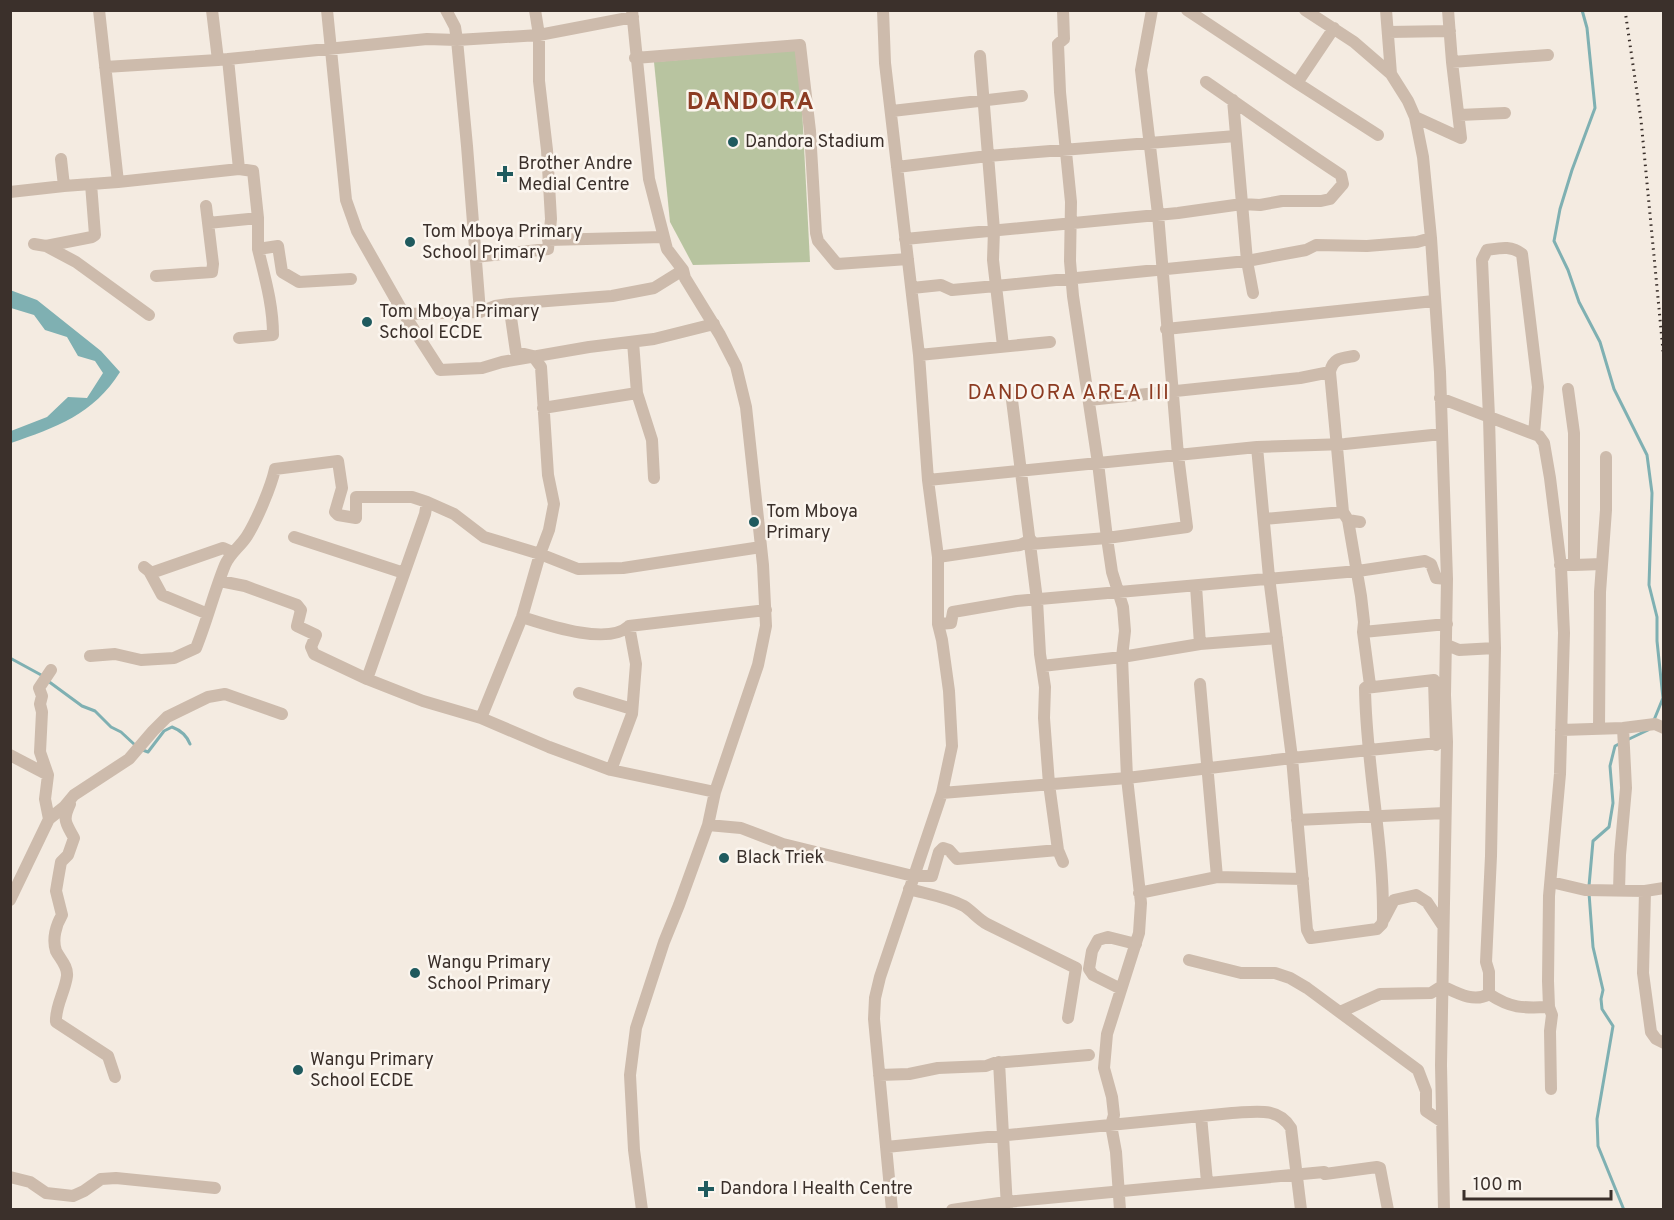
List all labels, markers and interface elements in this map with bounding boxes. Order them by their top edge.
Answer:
district label: DANDORA [687,88,815,118]
place label: Dandora Stadium [745,131,885,154]
marker: Dandora Stadium [726,135,740,149]
place label: Brother Andre Medial Centre [518,153,632,197]
marker: Brother Andre Medial Centre [496,165,514,183]
place label: Tom Mboya Primary School Primary [422,221,583,265]
marker: Tom Mboya Primary School Primary [403,235,417,249]
place label: Tom Mboya Primary School ECDE [379,301,540,345]
marker: Tom Mboya Primary School ECDE [360,315,374,329]
district label: DANDORA AREA III [967,380,1171,407]
place label: Tom Mboya Primary [766,501,858,545]
marker: Tom Mboya Primary [747,515,761,529]
place label: Black Triek [736,847,824,870]
marker: Black Triek [717,851,731,865]
place label: Wangu Primary School Primary [427,952,551,996]
marker: Wangu Primary School Primary [408,966,422,980]
place label: Wangu Primary School ECDE [310,1049,434,1093]
marker: Wangu Primary School ECDE [291,1063,305,1077]
scale bar [1464,1163,1611,1201]
text: 100 m [1473,1174,1522,1197]
place label: Dandora I Health Centre [720,1178,913,1201]
marker: Dandora I Health Centre [697,1180,715,1198]

